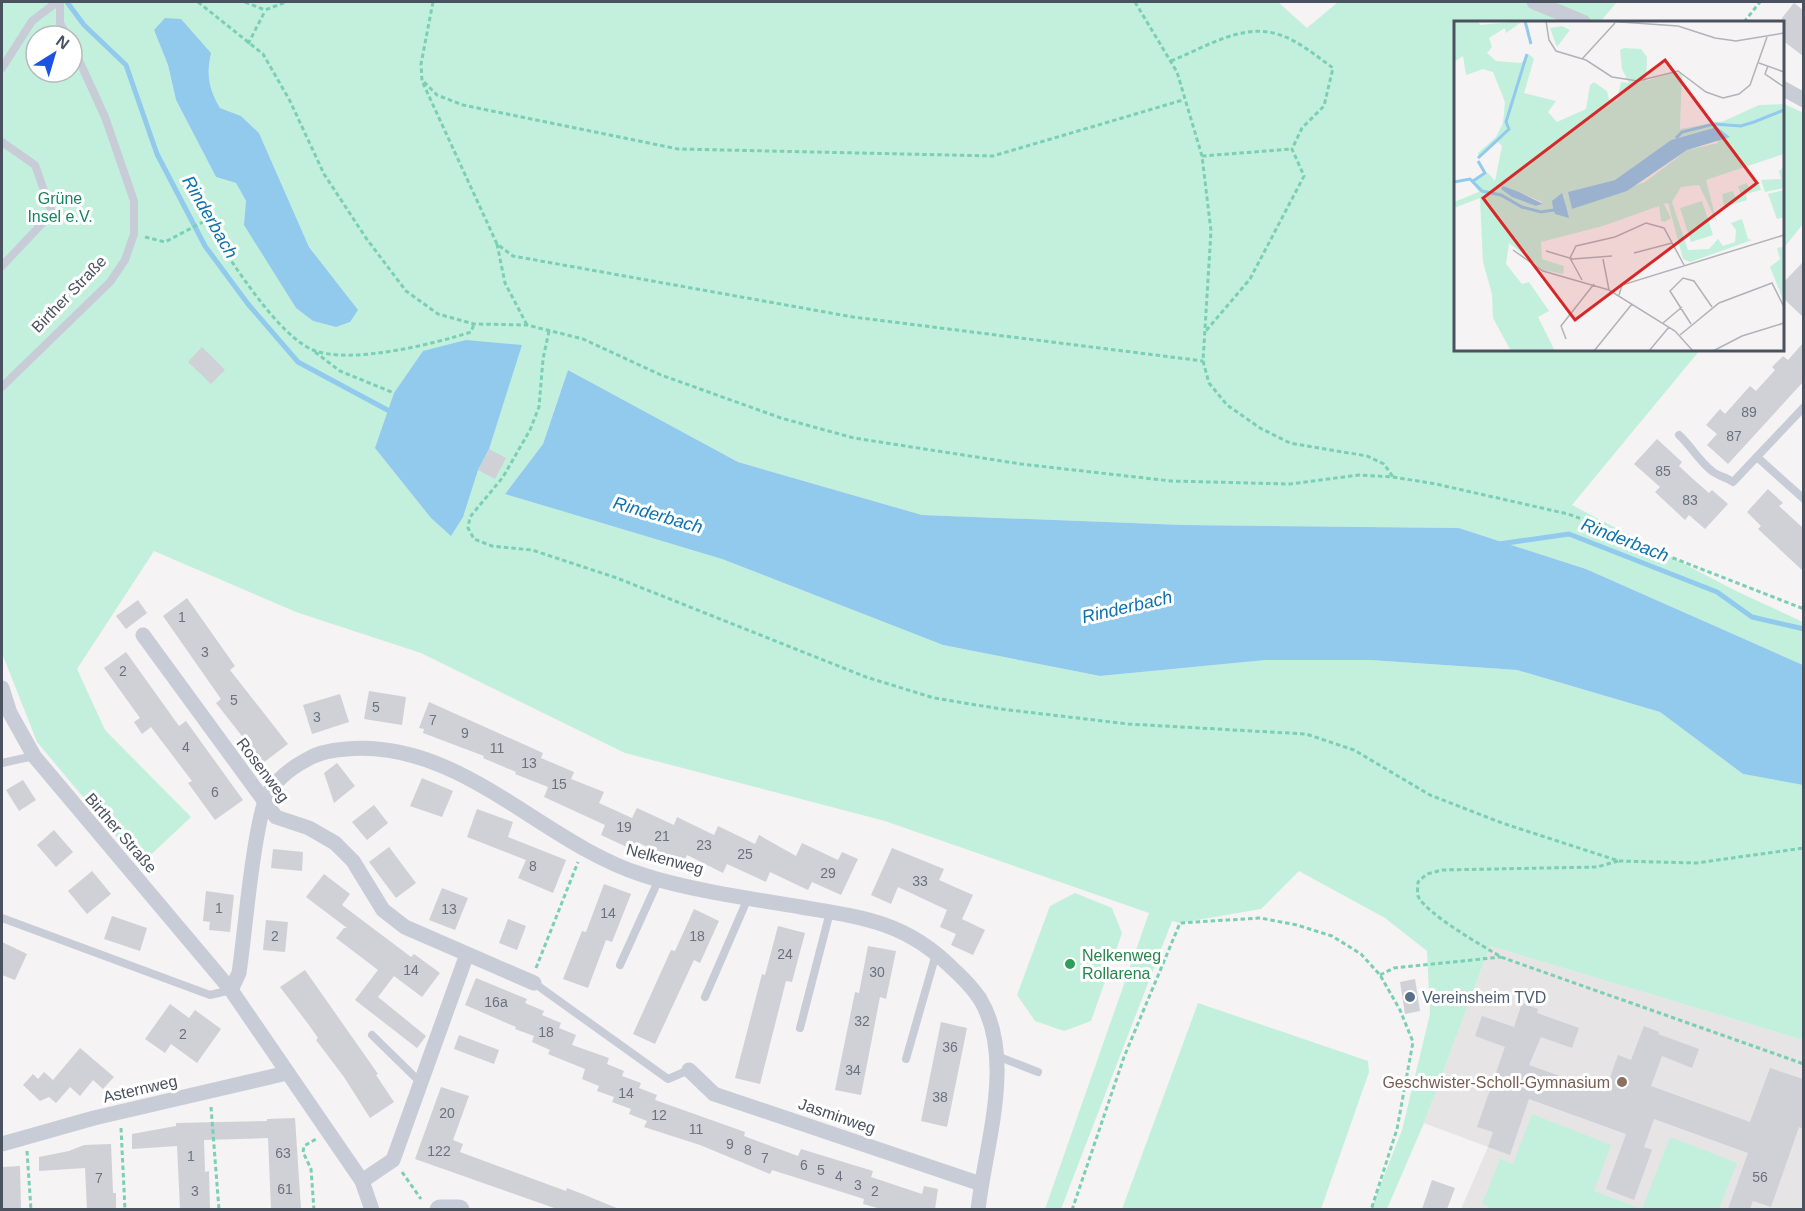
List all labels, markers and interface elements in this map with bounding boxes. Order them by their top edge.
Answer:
inset map [1454,21,1784,351]
north arrow [24,24,84,84]
text: N [53,32,72,53]
water label: Rinderbach [178,172,242,262]
park label: Grüne Insel e.V. [27,190,93,225]
street label: Birther Straße [28,252,110,336]
house number: 89 [1741,404,1757,420]
house number: 87 [1726,428,1742,444]
house number: 85 [1655,463,1671,479]
house number: 83 [1682,492,1698,508]
water label: Rinderbach [611,493,705,537]
water label: Rinderbach [1578,514,1672,566]
water label: Rinderbach [1080,587,1174,627]
house number: 1 [178,609,186,625]
house number: 3 [201,644,209,660]
house number: 2 [119,663,127,679]
house number: 5 [230,692,238,708]
house number: 5 [372,699,380,715]
house number: 3 [313,709,321,725]
house number: 7 [429,712,437,728]
house number: 9 [461,725,469,741]
street label: Rosenweg [233,735,293,805]
house number: 4 [182,739,190,755]
house number: 11 [490,740,504,756]
house number: 13 [521,755,537,771]
house number: 15 [551,776,567,792]
house number: 6 [211,784,219,800]
street label: Birther Straße [82,790,160,876]
house number: 19 [616,819,632,835]
house number: 21 [654,828,670,844]
house number: 23 [696,837,712,853]
street label: Nelkenweg [625,841,705,877]
house number: 25 [737,846,753,862]
house number: 8 [529,858,537,874]
house number: 29 [820,865,836,881]
house number: 33 [912,873,928,889]
house number: 1 [215,900,223,916]
house number: 13 [441,901,457,917]
house number: 14 [600,905,616,921]
house number: 2 [271,928,279,944]
house number: 18 [689,928,705,944]
house number: 24 [777,946,793,962]
place label: Nelkenweg Rollarena [1082,947,1161,982]
marker: Nelkenweg Rollarena [1063,957,1077,971]
house number: 14 [403,962,419,978]
house number: 30 [869,964,885,980]
place label: Vereinsheim TVD [1422,989,1546,1006]
marker: Vereinsheim TVD [1403,990,1417,1004]
house number: 16a [484,994,508,1010]
house number: 32 [854,1013,870,1029]
house number: 18 [538,1024,554,1040]
house number: 2 [179,1026,187,1042]
house number: 36 [942,1039,958,1055]
house number: 34 [845,1062,861,1078]
street label: Asternweg [101,1072,179,1106]
place label: Geschwister-Scholl-Gymnasium [1382,1074,1610,1091]
marker: Geschwister-Scholl-Gymnasium [1615,1075,1629,1089]
house number: 14 [618,1085,634,1101]
house number: 38 [932,1089,948,1105]
street label: Jasminweg [796,1095,878,1137]
house number: 20 [439,1105,455,1121]
house number: 12 [651,1107,667,1123]
house number: 11 [689,1121,703,1137]
house number: 9 [726,1136,734,1152]
house number: 8 [744,1142,752,1158]
house number: 122 [427,1143,451,1159]
house number: 63 [275,1145,291,1161]
house number: 1 [187,1148,195,1164]
house number: 7 [761,1150,769,1166]
house number: 6 [800,1157,808,1173]
house number: 5 [817,1162,825,1178]
house number: 4 [835,1168,843,1184]
house number: 56 [1752,1169,1768,1185]
house number: 7 [95,1170,103,1186]
house number: 3 [854,1177,862,1193]
house number: 61 [277,1181,293,1197]
house number: 3 [191,1183,199,1199]
house number: 2 [871,1183,879,1199]

